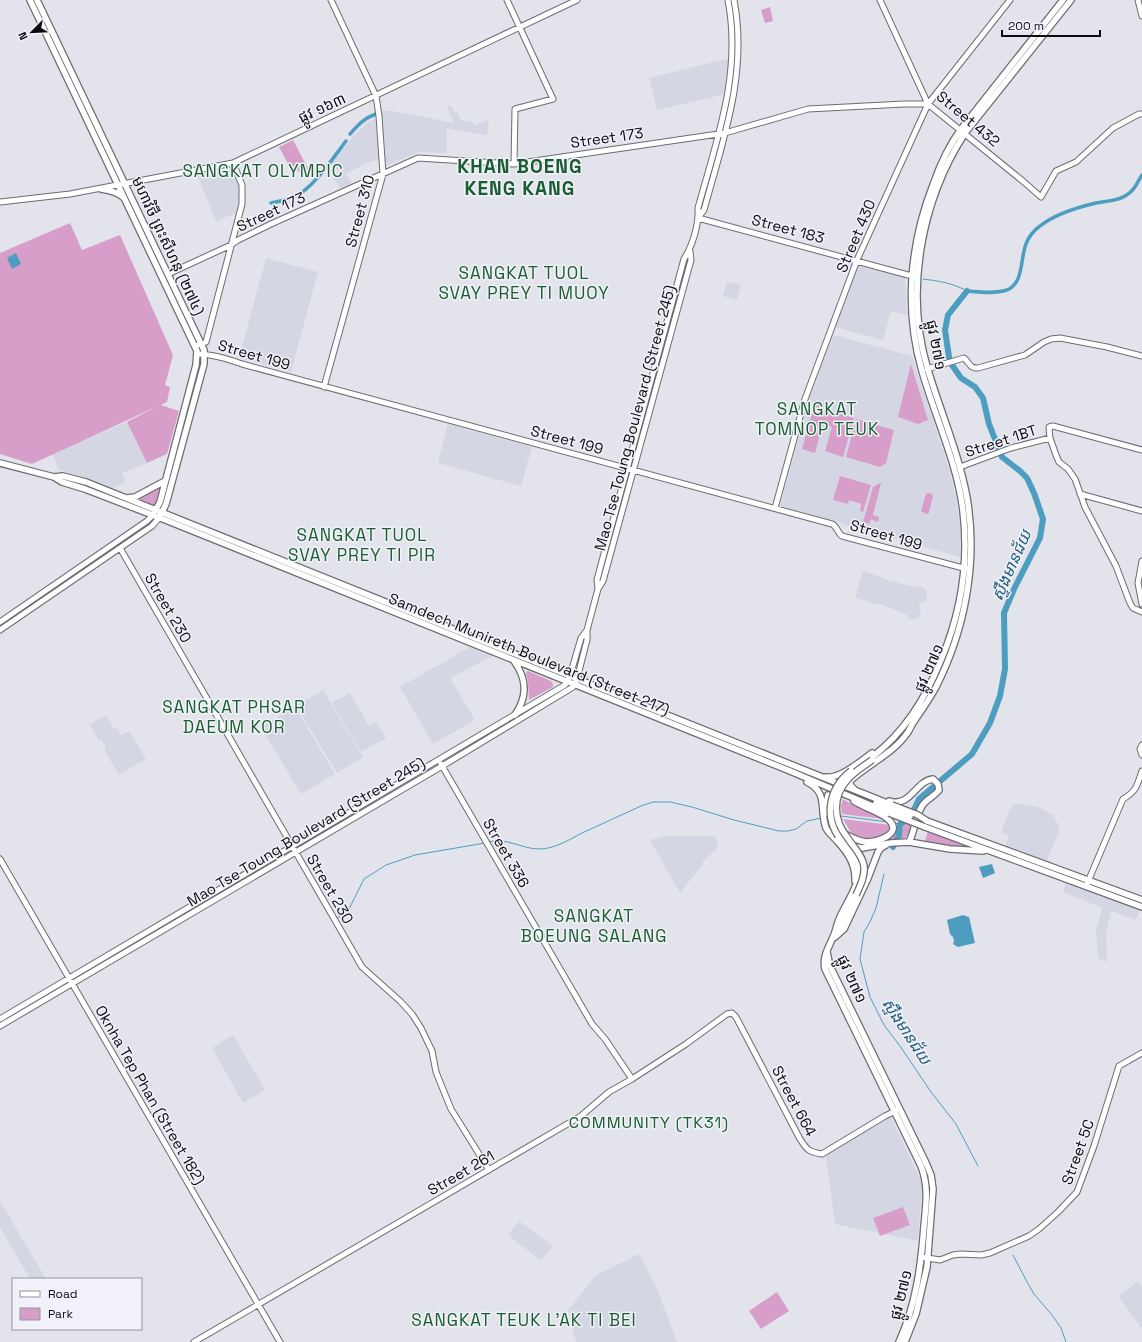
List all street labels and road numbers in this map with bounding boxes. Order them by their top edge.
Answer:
street label: Street 432 [933,87,1004,151]
street label: ផ្លូវ ១៦៣ [295,88,350,131]
street label: Street 173 [569,123,645,152]
street label: Street 310 [341,172,378,249]
street label: មហាវិថី ព្រះសីហនុ (២៧៤) [127,173,209,319]
street label: Street 173 [233,187,308,236]
street label: Street 430 [832,196,879,275]
street label: Street 183 [750,210,827,247]
street label: Mao Tse Toung Boulevard (Street 245) [590,283,680,553]
street label: ផ្លូវ ២៧១ [918,318,951,372]
street label: Street 199 [216,335,292,374]
street label: Street 1BT [962,420,1039,461]
street label: Street 199 [529,421,605,458]
street label: Street 199 [848,515,924,554]
street label: Street 230 [141,569,196,646]
street label: Samdech Munireth Boulevard (Street 217) [386,588,672,720]
street label: ផ្លូវ ២៧១ [910,641,952,697]
street label: Mao Tse Toung Boulevard (Street 245) [183,753,429,911]
street label: Street 336 [479,815,534,891]
street label: Street 230 [303,850,358,927]
street label: ផ្លូវ ២៧១ [829,952,871,1008]
street label: Oknha Tep Phan (Street 182) [90,1002,210,1188]
street label: Street 664 [768,1062,821,1139]
street label: Street 5C [1057,1116,1098,1187]
street label: Street 261 [424,1146,498,1199]
street label: ផ្លូវ ២៧១ [885,1268,920,1323]

